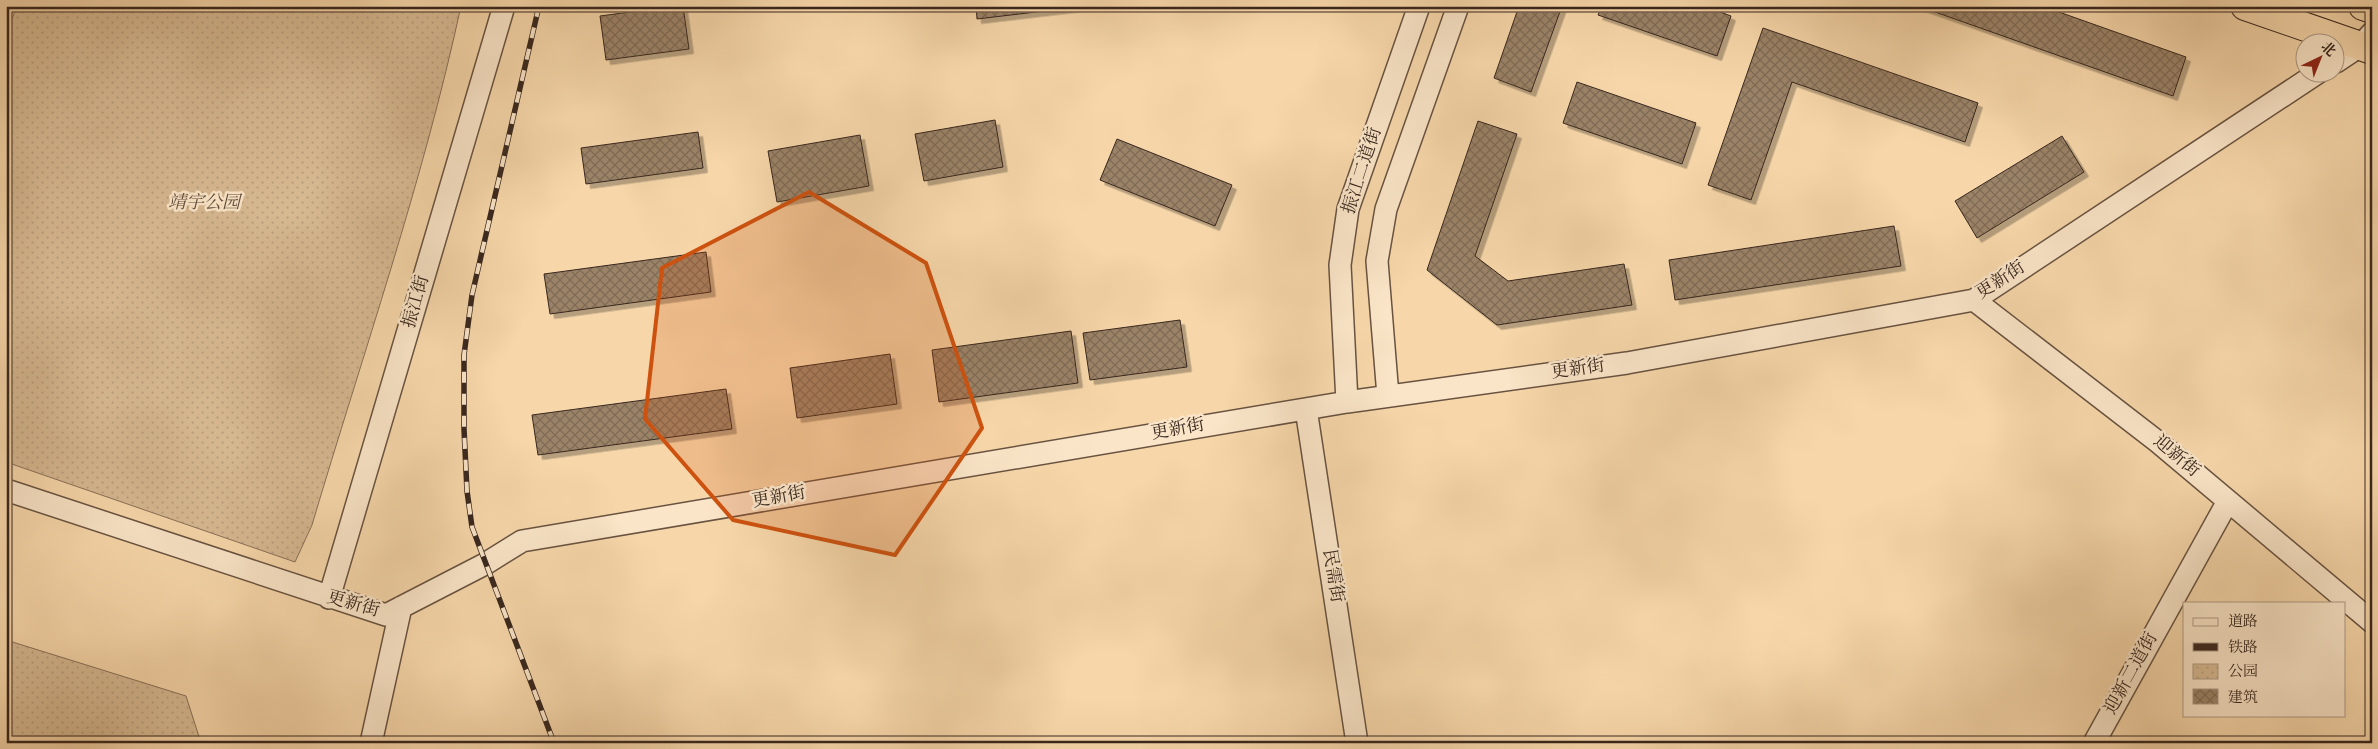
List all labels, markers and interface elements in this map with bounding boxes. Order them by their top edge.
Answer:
north arrow [2296,32,2346,82]
text: 北 [2316,38,2339,62]
street label: 振江二道街 [1337,124,1389,218]
park label: 靖宇公园 [168,191,243,217]
street label: 更新街 [1971,255,2031,307]
street label: 振江街 [397,272,437,332]
street label: 更新街 [1549,353,1607,387]
street label: 更新街 [1149,413,1207,447]
street label: 迎新街 [2147,430,2205,484]
street label: 更新街 [750,481,808,515]
street label: 民需街 [1315,547,1349,605]
street label: 更新街 [323,585,383,625]
legend [2183,602,2346,716]
text: 道路 [2228,612,2258,633]
street label: 迎新二道街 [2099,628,2165,720]
text: 铁路 [2228,638,2258,659]
text: 公园 [2228,662,2258,683]
text: 建筑 [2228,688,2258,709]

